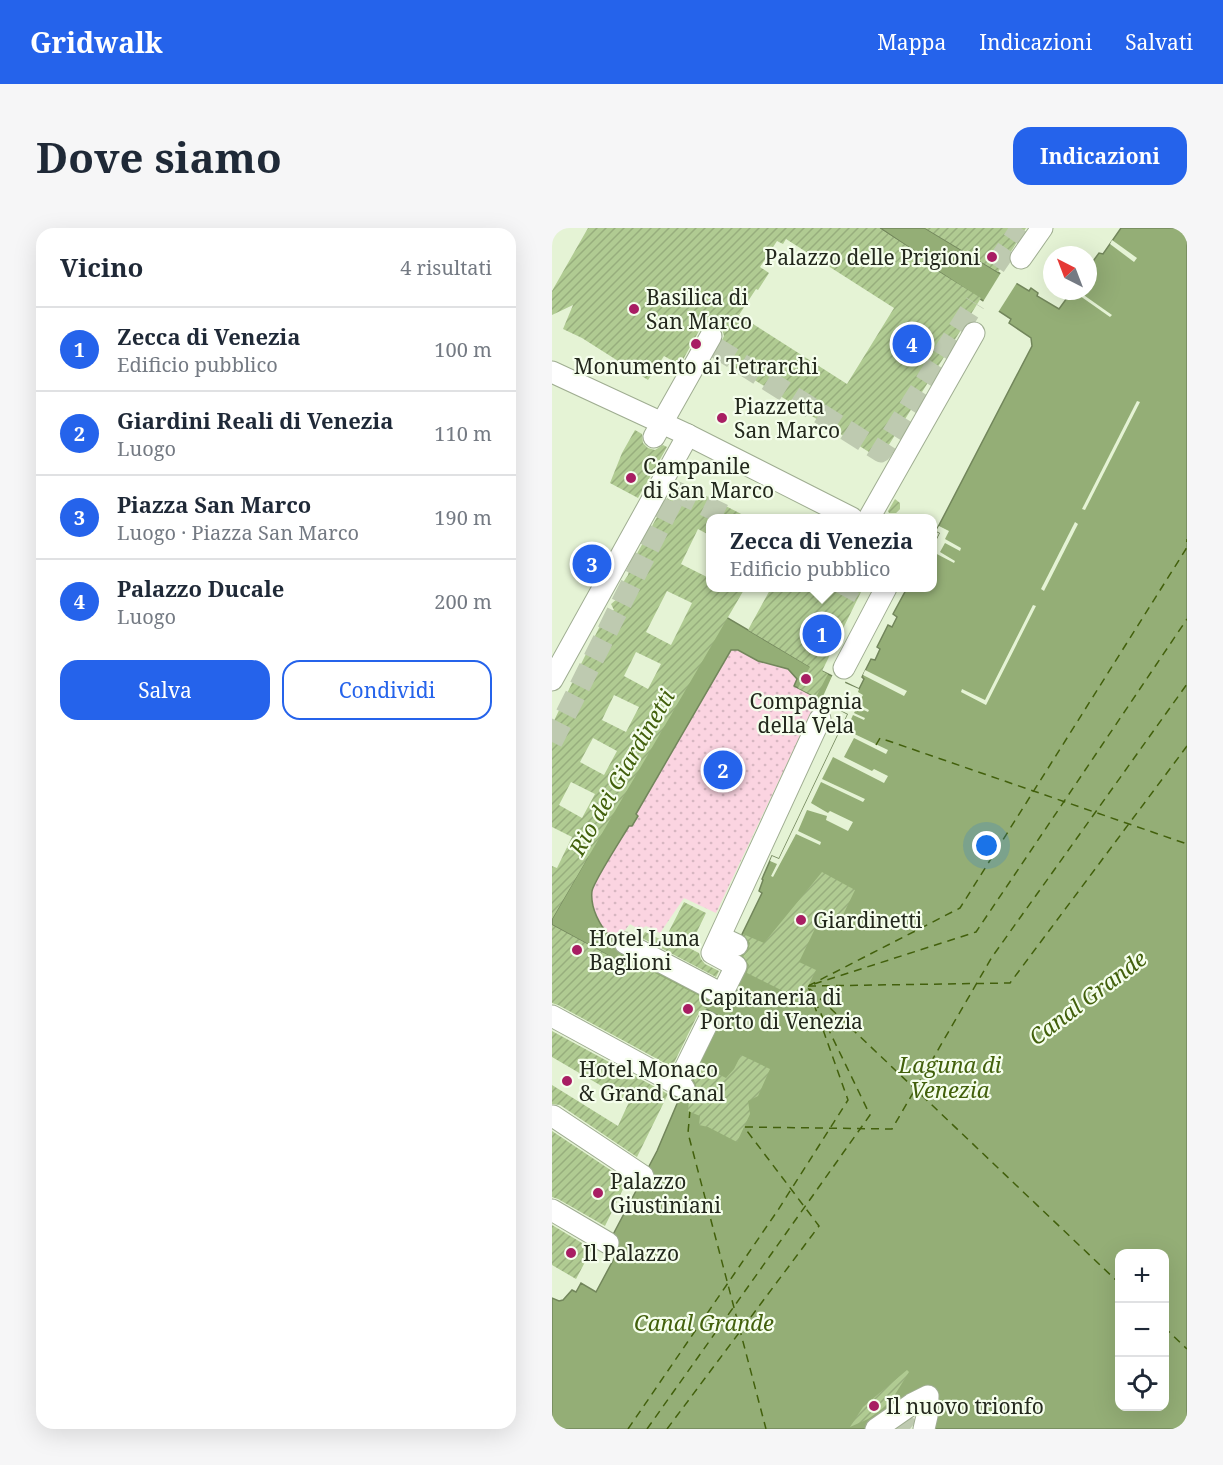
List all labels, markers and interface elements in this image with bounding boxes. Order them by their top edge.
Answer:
text: Gridwalk [30,23,163,61]
text: Mappa [877,28,946,56]
text: Indicazioni [979,28,1092,56]
text: Salvati [1125,28,1193,56]
button: Indicazioni [1013,127,1187,185]
text: Dove siamo [36,128,282,185]
place label: Palazzo delle Prigioni [765,243,980,271]
north arrow [1043,246,1097,300]
text: Vicino [60,249,143,285]
marker: Palazzo delle Prigioni [985,250,999,264]
text: 4 risultati [400,254,492,281]
place label: Basilica di San Marco [646,283,752,335]
marker: Basilica di San Marco [627,302,641,316]
text: Zecca di Venezia [117,321,301,351]
pin: 4 [892,322,932,366]
text: 1 [74,336,85,363]
text: 100 m [434,336,492,363]
marker: Monumento ai Tetrarchi [689,337,703,351]
text: Edificio pubblico [117,351,278,378]
place label: Monumento ai Tetrarchi [574,352,818,380]
place label: Piazzetta San Marco [734,392,840,444]
text: Giardini Reali di Venezia [117,405,393,435]
marker: Piazzetta San Marco [715,411,729,425]
text: 2 [74,420,85,447]
text: 110 m [434,420,492,447]
text: Luogo [117,435,176,462]
place label: Campanile di San Marco [643,452,774,504]
marker: Campanile di San Marco [624,471,638,485]
text: Piazza San Marco [117,489,311,519]
text: 3 [74,504,85,531]
text: 190 m [434,504,492,531]
popup [706,514,937,592]
text: Luogo · Piazza San Marco [117,519,359,546]
text: Zecca di Venezia [730,525,913,555]
pin: 3 [572,542,612,586]
text: Edificio pubblico [730,555,891,582]
text: Palazzo Ducale [117,573,284,603]
text: 4 [74,588,85,615]
text: 200 m [434,588,492,615]
text: Luogo [117,603,176,630]
pin: 1 [802,612,842,656]
button: Salva [60,660,270,720]
button: Condividi [282,660,492,720]
marker: Compagnia della Vela [799,672,813,686]
water label: Rio dei Giardinetti [561,683,681,861]
place label: Compagnia della Vela [750,687,862,739]
pin: 2 [704,748,742,792]
your location [972,831,1001,860]
place label: Giardinetti [813,906,923,934]
marker: Giardinetti [794,913,808,927]
place label: Hotel Luna Baglioni [589,924,700,976]
marker: Hotel Luna Baglioni [570,943,584,957]
water label: Canal Grande [1022,943,1152,1051]
place label: Capitaneria di Porto di Venezia [700,983,863,1035]
marker: Capitaneria di Porto di Venezia [681,1002,695,1016]
water label: Laguna di Venezia [898,1049,1002,1104]
place label: Hotel Monaco & Grand Canal [579,1055,725,1107]
marker: Hotel Monaco & Grand Canal [560,1074,574,1088]
place label: Palazzo Giustiniani [610,1167,721,1219]
marker: Palazzo Giustiniani [591,1186,605,1200]
place label: Il Palazzo [583,1239,679,1267]
marker: Il Palazzo [564,1246,578,1260]
map controls [1115,1249,1169,1411]
button: + [1115,1249,1169,1303]
button: − [1115,1303,1169,1357]
water label: Canal Grande [634,1307,774,1337]
button: locate [1115,1357,1169,1411]
place label: Il nuovo trionfo [886,1392,1044,1420]
marker: Il nuovo trionfo [867,1399,881,1413]

